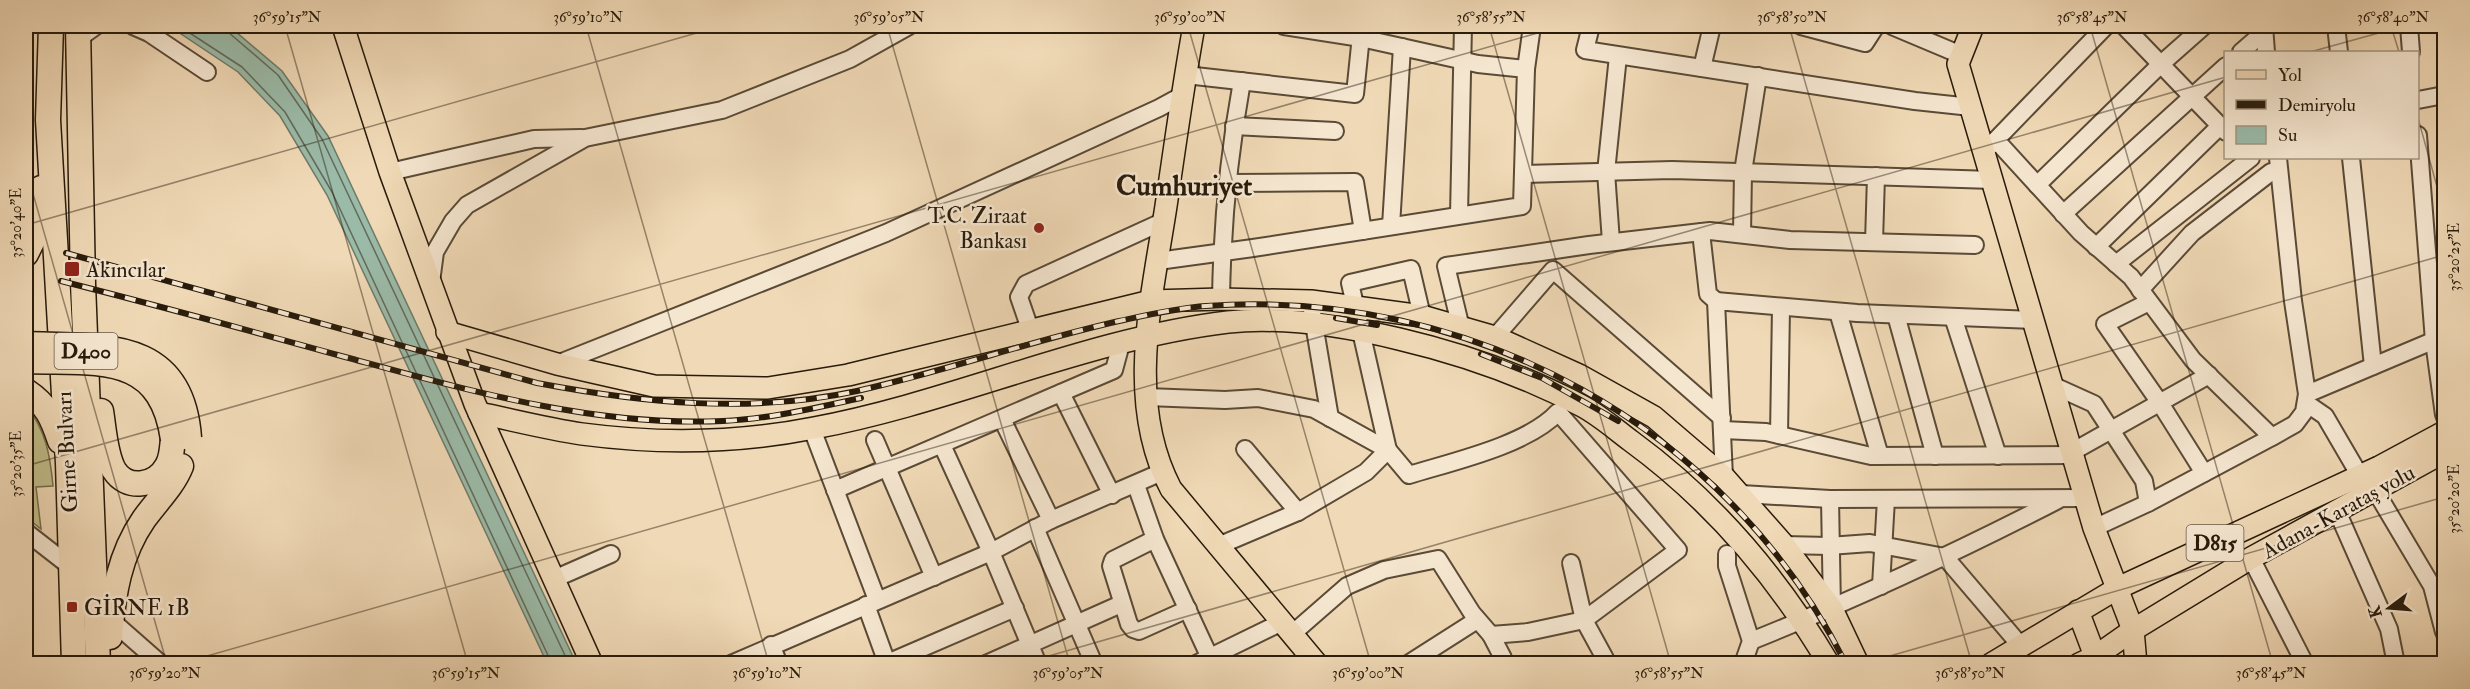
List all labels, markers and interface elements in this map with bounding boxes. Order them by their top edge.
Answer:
text: 36°59'15"N [253,8,322,27]
text: 36°59'10"N [553,8,623,27]
text: 36°59'05"N [854,8,925,27]
text: 36°59'00"N [1154,8,1227,27]
text: 36°58'55"N [1456,8,1526,27]
text: 36°58'50"N [1757,8,1828,27]
text: 36°58'45"N [2057,8,2128,27]
text: 36°58'40"N [2357,8,2429,27]
legend [2224,51,2419,159]
text: Yol [2278,64,2302,87]
text: Demiryolu [2278,94,2356,117]
text: Su [2278,124,2297,147]
district label: Cumhuriyet [1116,169,1252,204]
text: 35°20'40"E [7,188,26,258]
place label: T.C. Ziraat Bankası [927,202,1027,255]
marker: T.C. Ziraat Bankası [1032,221,1046,235]
text: 35°20'25"E [2445,223,2464,291]
place label: Akıncılar [85,256,166,284]
marker: Akıncılar [63,260,81,278]
road number: D400 [54,333,118,369]
street label: Girne Bulvarı [50,390,84,513]
text: 35°20'35"E [7,431,26,497]
street label: Adana-Karataş yolu [2256,458,2420,566]
text: 35°20'20"E [2445,464,2464,534]
road number: D815 [2186,525,2244,561]
north arrow [2359,578,2419,638]
place label: GİRNE 1B [84,594,190,622]
marker: GİRNE 1B [65,600,79,614]
text: K [2364,603,2387,620]
text: 36°59'20"N [129,664,202,683]
text: 36°59'15"N [432,664,501,683]
text: 36°59'10"N [732,664,802,683]
text: 36°59'05"N [1033,664,1104,683]
text: 36°59'00"N [1332,664,1405,683]
text: 36°58'55"N [1634,664,1704,683]
text: 36°58'50"N [1935,664,2006,683]
text: 36°58'45"N [2236,664,2307,683]

